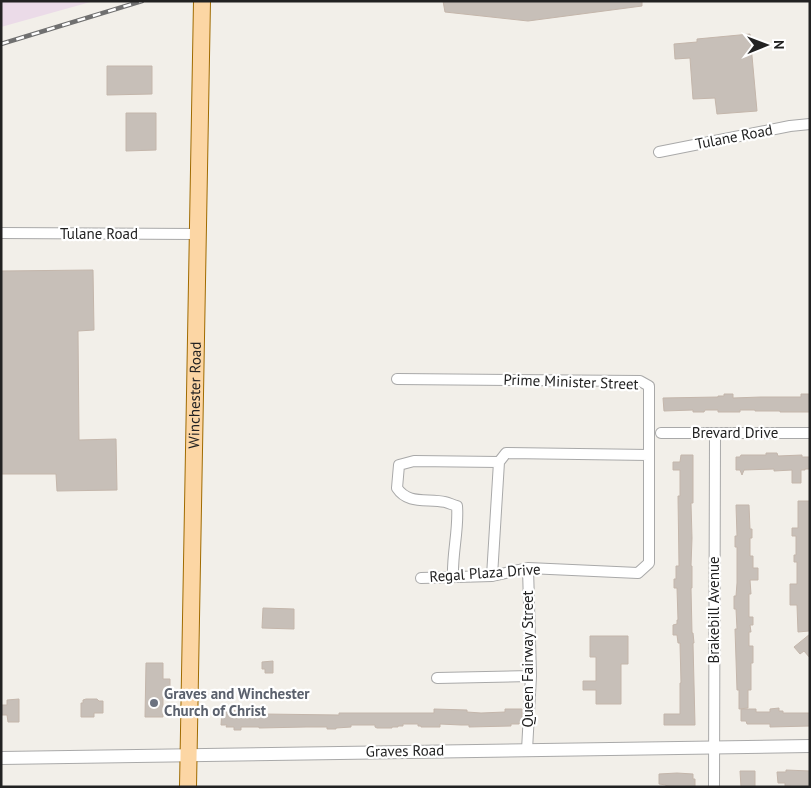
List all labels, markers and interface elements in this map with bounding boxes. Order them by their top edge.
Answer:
north arrow [741,20,791,70]
text: N [770,40,788,50]
street label: Tulane Road [694,120,774,153]
street label: Tulane Road [60,224,138,243]
street label: Winchester Road [184,341,205,449]
street label: Prime Minister Street [503,370,639,393]
street label: Brevard Drive [692,423,778,442]
street label: Brakebill Avenue [704,556,723,664]
street label: Regal Plaza Drive [429,559,541,586]
street label: Queen Fairway Street [518,590,537,728]
place label: Graves and Winchester Church of Christ [164,684,310,720]
marker: Graves and Winchester Church of Christ [148,697,160,709]
street label: Graves Road [366,740,444,761]

